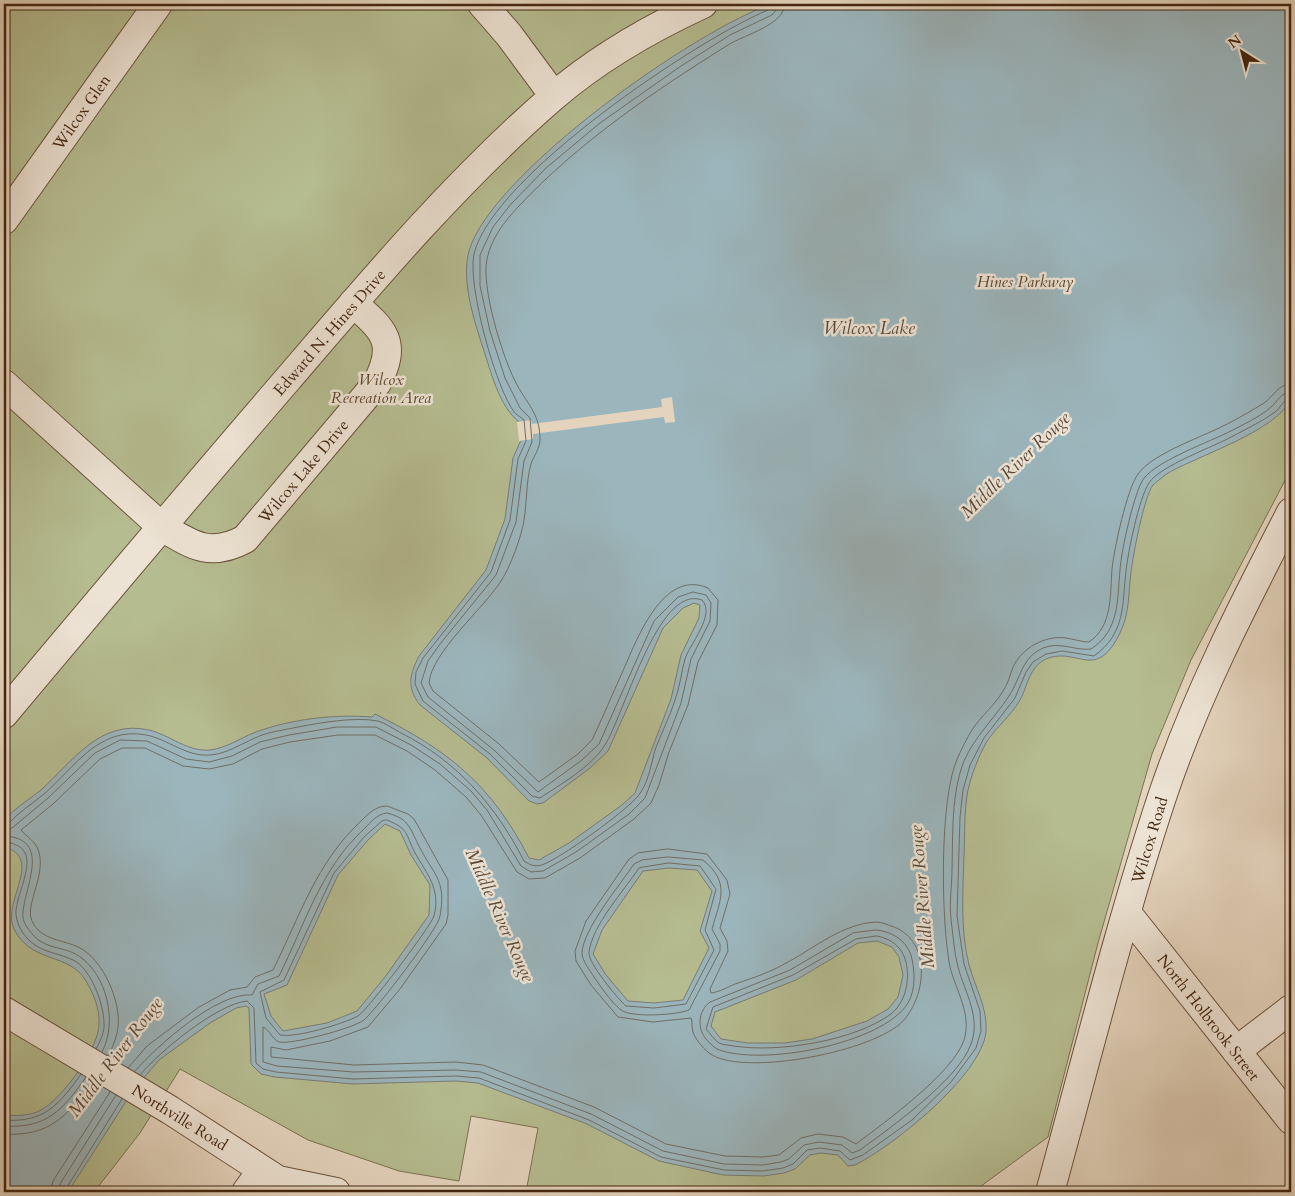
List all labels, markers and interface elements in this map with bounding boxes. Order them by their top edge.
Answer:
north arrow [1218,28,1268,78]
text: N [1224,31,1245,53]
street label: Wilcox Glen [47,70,116,156]
street label: Edward N. Hines Drive [269,265,391,401]
park label: Hines Parkway [977,271,1074,293]
water label: Wilcox Lake [823,316,916,341]
park label: Wilcox Recreation Area [331,369,431,409]
water label: Middle River Rouge [955,406,1077,524]
street label: Wilcox Lake Drive [253,415,354,529]
street label: Wilcox Road [1126,794,1174,887]
water label: Middle River Rouge [904,823,941,970]
water label: Middle River Rouge [459,844,541,987]
street label: North Holbrook Street [1152,950,1265,1086]
water label: Middle River Rouge [62,992,169,1122]
street label: Northville Road [127,1080,232,1156]

